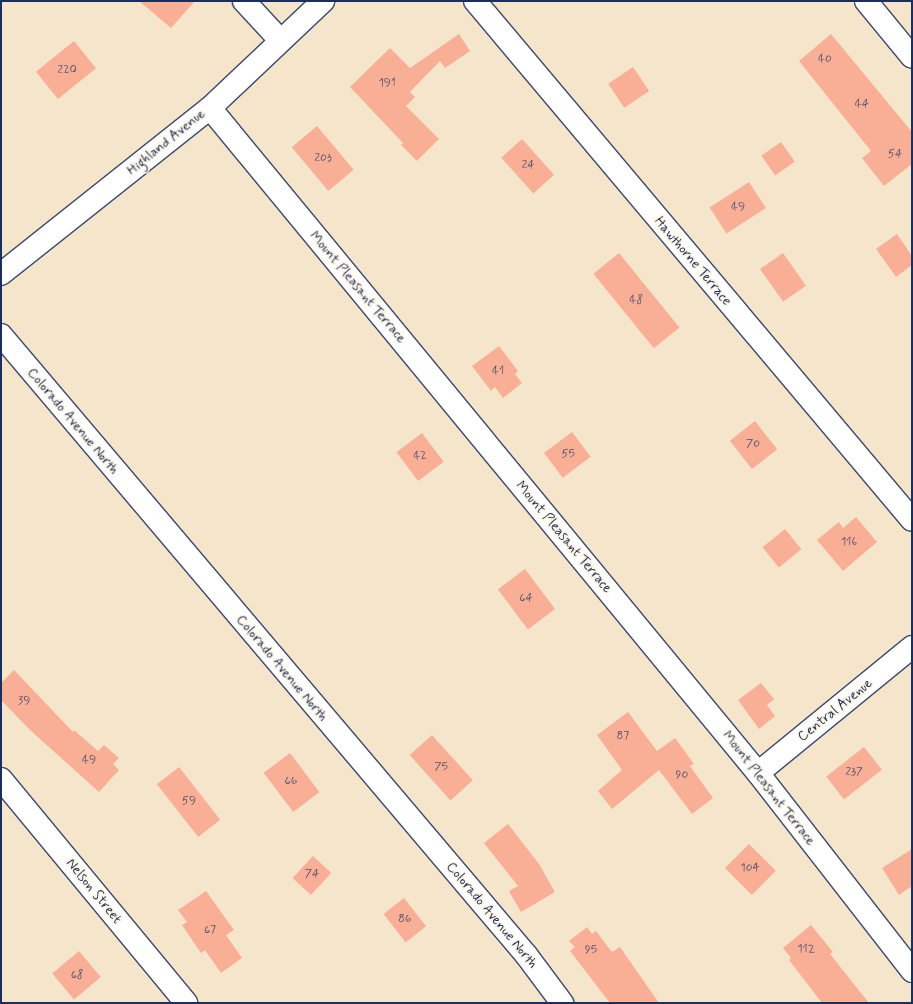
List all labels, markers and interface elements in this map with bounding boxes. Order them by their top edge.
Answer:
house number: 40 [818,53,832,67]
house number: 220 [57,64,77,78]
house number: 191 [378,77,396,91]
house number: 44 [855,98,869,112]
street label: Highland Avenue [123,105,209,179]
house number: 54 [888,148,902,162]
house number: 203 [314,152,332,166]
house number: 24 [521,159,535,173]
house number: 49 [731,201,745,215]
street label: Hawthorne Terrace [651,213,735,309]
street label: Mount Pleasant Terrace [306,228,410,346]
house number: 48 [629,294,643,308]
street label: Colorado Avenue North [23,364,123,478]
house number: 41 [492,365,504,379]
house number: 70 [746,438,760,452]
house number: 55 [561,448,575,462]
house number: 42 [413,450,427,464]
street label: Mount Pleasant Terrace [512,478,616,596]
house number: 116 [841,536,857,550]
house number: 64 [519,592,533,606]
street label: Colorado Avenue North [232,611,332,725]
street label: Central Avenue [793,674,877,746]
house number: 39 [18,695,30,709]
street label: Mount Pleasant Terrace [719,727,819,849]
house number: 87 [617,730,629,744]
house number: 49 [82,754,96,768]
house number: 75 [434,761,448,775]
house number: 237 [845,766,863,780]
house number: 90 [676,769,688,783]
house number: 66 [285,775,297,789]
house number: 59 [182,795,196,809]
street label: Nelson Street [62,854,126,928]
street label: Colorado Avenue North [442,858,542,972]
house number: 104 [740,862,760,876]
house number: 74 [305,868,319,882]
house number: 86 [398,913,412,927]
house number: 67 [204,924,216,938]
house number: 112 [797,943,815,957]
house number: 95 [585,944,597,958]
house number: 68 [71,969,83,983]

